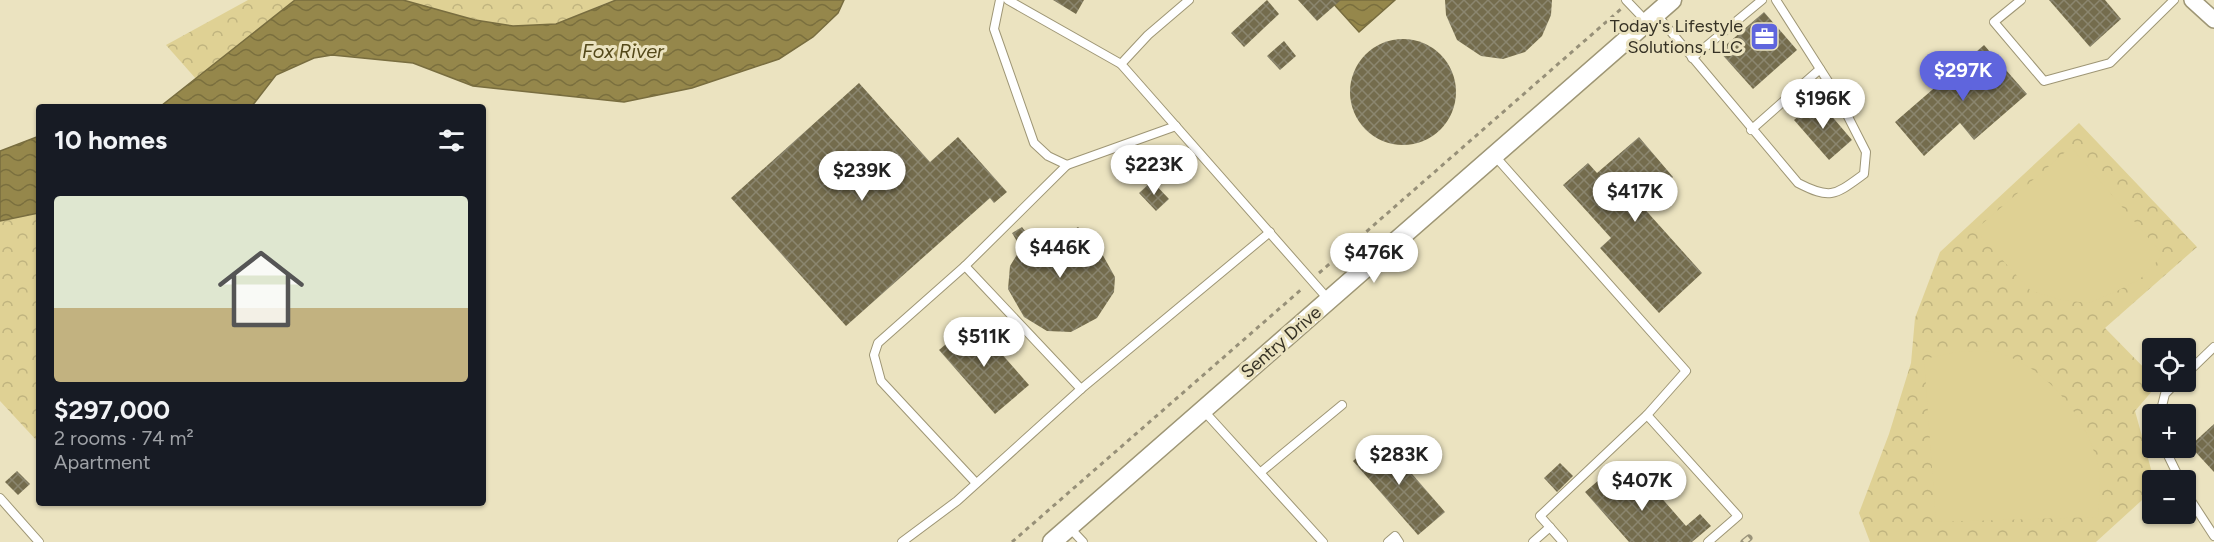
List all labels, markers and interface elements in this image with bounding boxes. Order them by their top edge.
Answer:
place label: Today's Lifestyle Solutions, LLC [1610,15,1743,58]
office icon: Today's Lifestyle Solutions, LLC [1748,20,1780,52]
water label: Fox River [582,39,665,63]
pin: $297K [1921,51,2005,102]
text: $297K [1934,58,1992,82]
pin: $196K [1781,79,1865,130]
text: $196K [1795,86,1851,110]
text: 10 homes [54,124,167,156]
icon: filters [435,124,468,157]
pin: $223K [1112,145,1196,196]
pin: $239K [820,151,904,202]
text: $223K [1125,152,1183,176]
text: $239K [833,158,891,182]
pin: $417K [1593,172,1677,223]
text: $417K [1607,179,1663,203]
pin: $446K [1018,228,1102,279]
pin: $476K [1332,233,1416,284]
icon: home [207,235,315,343]
text: $446K [1029,235,1091,259]
text: $476K [1344,240,1404,264]
street label: Sentry Drive [1236,301,1326,383]
pin: $511K [942,317,1026,368]
text: $511K [958,324,1010,348]
map controls [2142,338,2196,524]
button: locate [2142,338,2196,392]
text: $297,000 [54,394,170,426]
button: + [2142,404,2196,458]
text: 2 rooms · 74 m² [54,426,194,450]
pin: $283K [1357,435,1441,486]
text: $283K [1369,442,1429,466]
text: Apartment [54,450,151,474]
pin: $407K [1600,461,1684,512]
text: $407K [1611,468,1673,492]
button: − [2142,470,2196,524]

